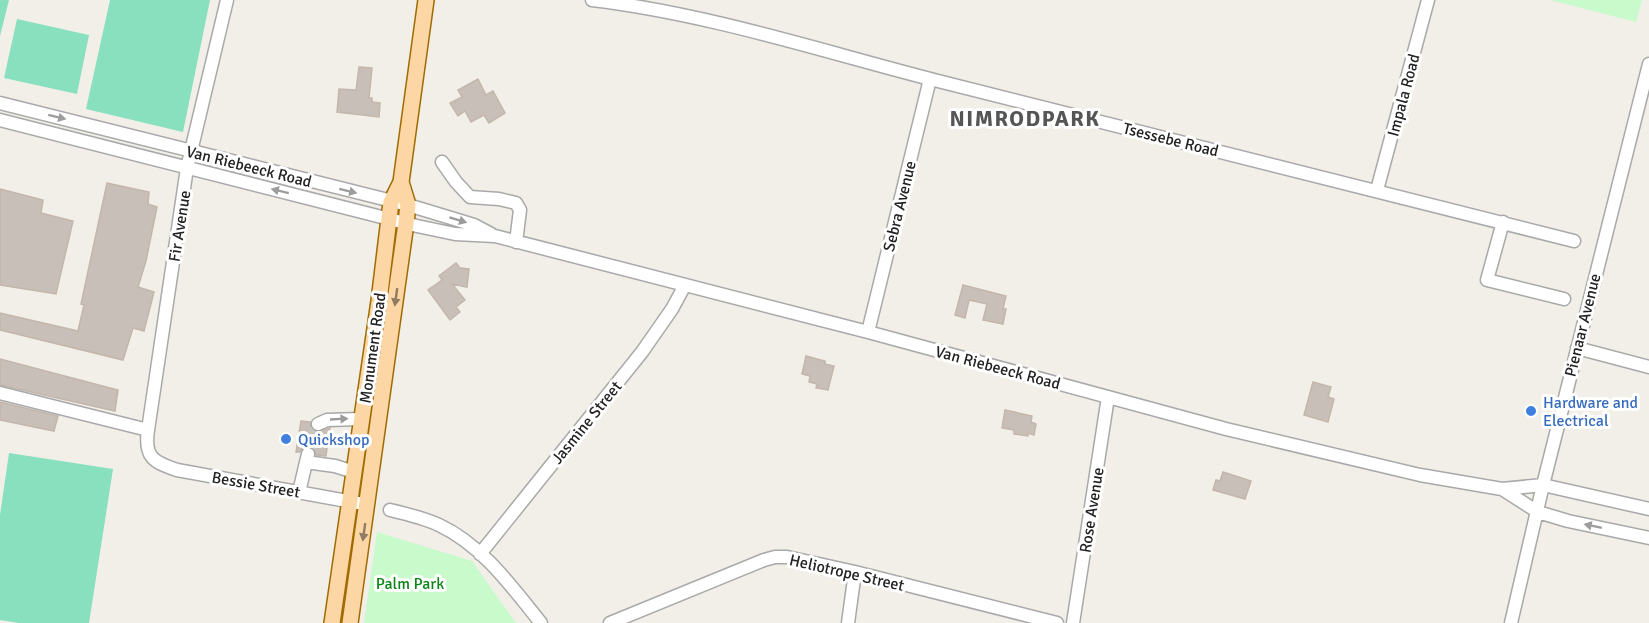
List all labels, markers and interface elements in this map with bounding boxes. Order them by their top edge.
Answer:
street label: Impala Road [1383,52,1425,139]
district label: NIMRODPARK [949,105,1101,132]
one-way arrow [48,113,66,123]
street label: Tsessebe Road [1121,118,1221,162]
street label: Van Riebeeck Road [184,142,314,192]
street label: Sebra Avenue [879,159,921,254]
one-way arrow [271,186,290,196]
one-way arrow [338,186,357,196]
street label: Fir Avenue [164,189,196,263]
one-way arrow [449,216,467,225]
street label: Pienaar Avenue [1560,271,1605,379]
one-way arrow [392,288,401,307]
street label: Monument Road [355,292,391,405]
street label: Van Riebeeck Road [933,342,1062,394]
street label: Jasmine Street [547,377,627,468]
place label: Hardware and Electrical [1543,393,1638,431]
marker: Hardware and Electrical [1524,404,1538,418]
one-way arrow [330,415,349,424]
place label: Quickshop [298,430,370,450]
marker: Quickshop [279,432,293,446]
street label: Rose Avenue [1075,466,1109,554]
street label: Bessie Street [210,467,302,503]
one-way arrow [1583,521,1602,530]
one-way arrow [359,523,368,542]
street label: Heliotrope Street [787,550,906,596]
park label: Palm Park [376,574,444,594]

